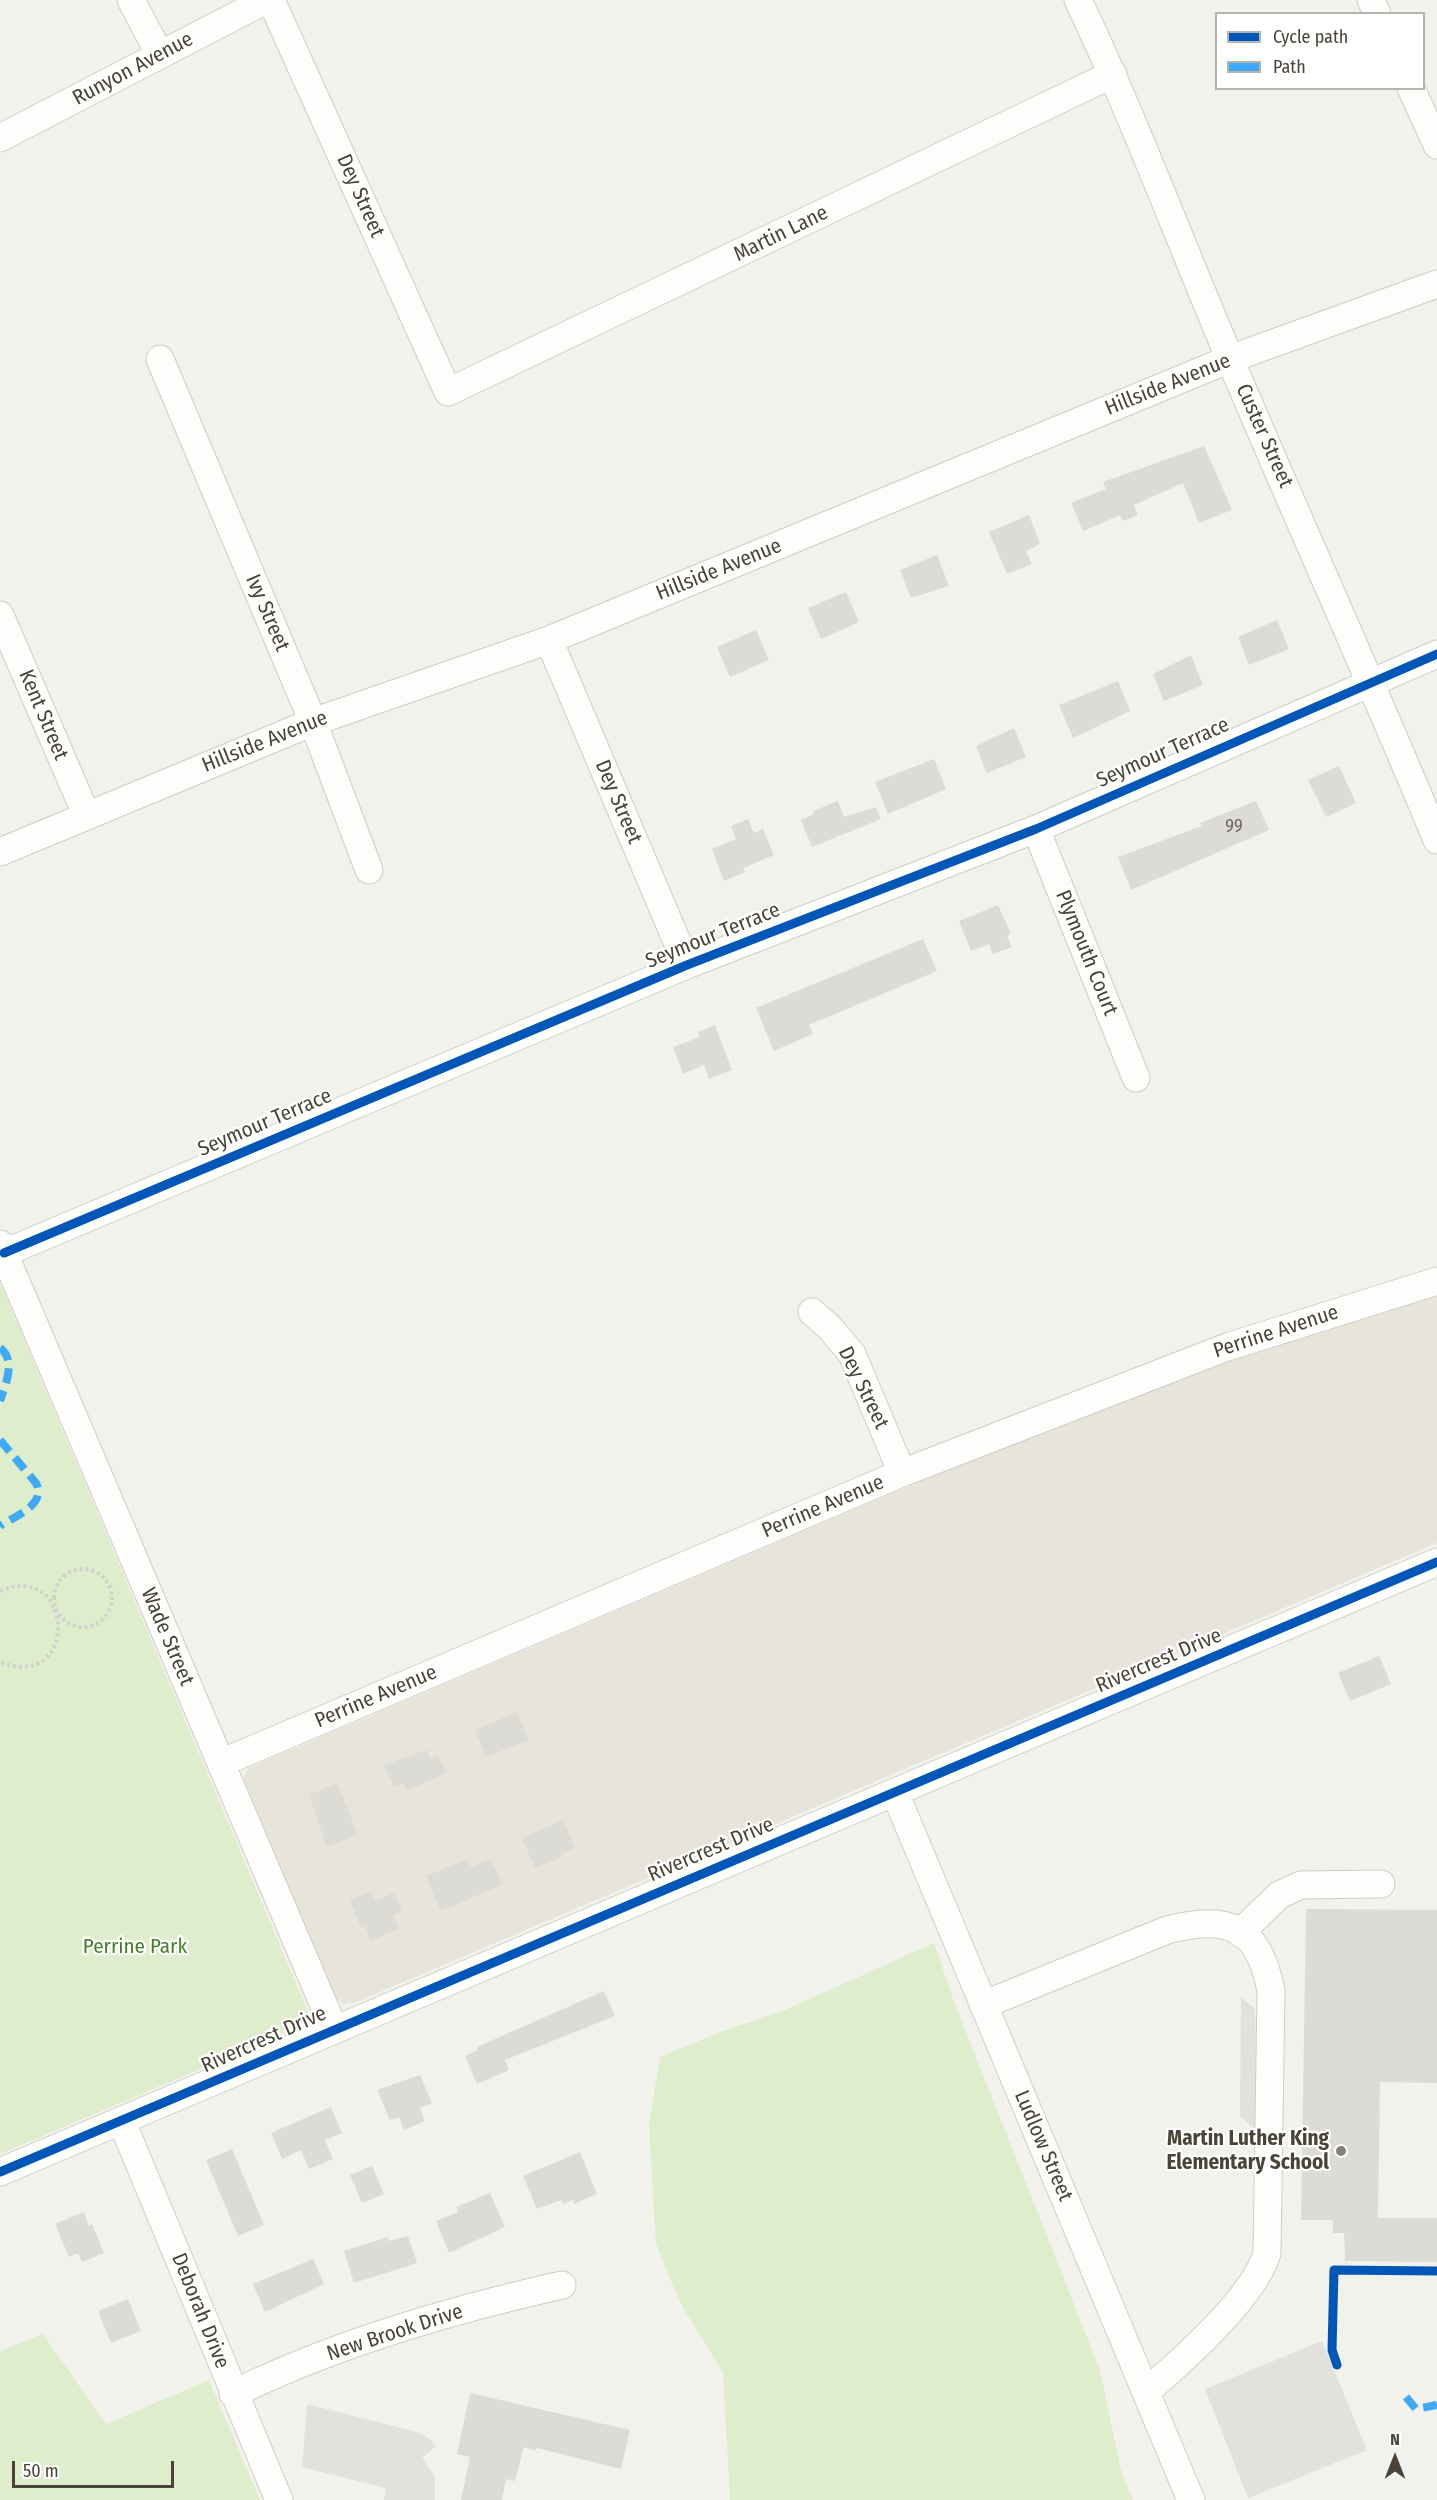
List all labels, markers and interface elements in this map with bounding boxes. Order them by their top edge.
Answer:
legend [1215,12,1425,90]
text: Cycle path [1273,26,1348,48]
street label: Runyon Avenue [68,27,198,111]
text: Path [1273,56,1306,78]
street label: Dey Street [331,150,389,242]
street label: Martin Lane [730,200,832,268]
street label: Hillside Avenue [1102,348,1234,422]
street label: Custer Street [1230,380,1298,492]
street label: Hillside Avenue [653,533,785,607]
street label: Ivy Street [240,571,294,655]
street label: Kent Street [13,666,73,764]
street label: Hillside Avenue [199,705,331,779]
street label: Seymour Terrace [1093,712,1233,794]
street label: Dey Street [589,756,647,848]
house number: 99 [1225,816,1243,838]
street label: Plymouth Court [1049,887,1123,1019]
street label: Seymour Terrace [642,898,784,974]
street label: Seymour Terrace [194,1084,336,1162]
street label: Perrine Avenue [1210,1300,1342,1364]
street label: Dey Street [832,1343,894,1433]
street label: Perrine Avenue [758,1470,888,1544]
street label: Wade Street [135,1584,199,1690]
street label: Rivercrest Drive [1092,1623,1226,1699]
street label: Perrine Avenue [311,1660,441,1734]
street label: Rivercrest Drive [644,1812,778,1888]
park label: Perrine Park [83,1934,187,1960]
street label: Rivercrest Drive [197,2001,331,2079]
street label: Ludlow Street [1008,2087,1078,2205]
place label: Martin Luther King Elementary School [1166,2126,1329,2176]
marker: Martin Luther King Elementary School [1334,2144,1348,2158]
street label: Deborah Drive [165,2250,235,2372]
street label: New Brook Drive [324,2299,466,2367]
north arrow [1365,2428,1425,2488]
text: N [1390,2430,1400,2449]
scale bar [15,2449,177,2487]
text: 50 m [23,2460,59,2482]

